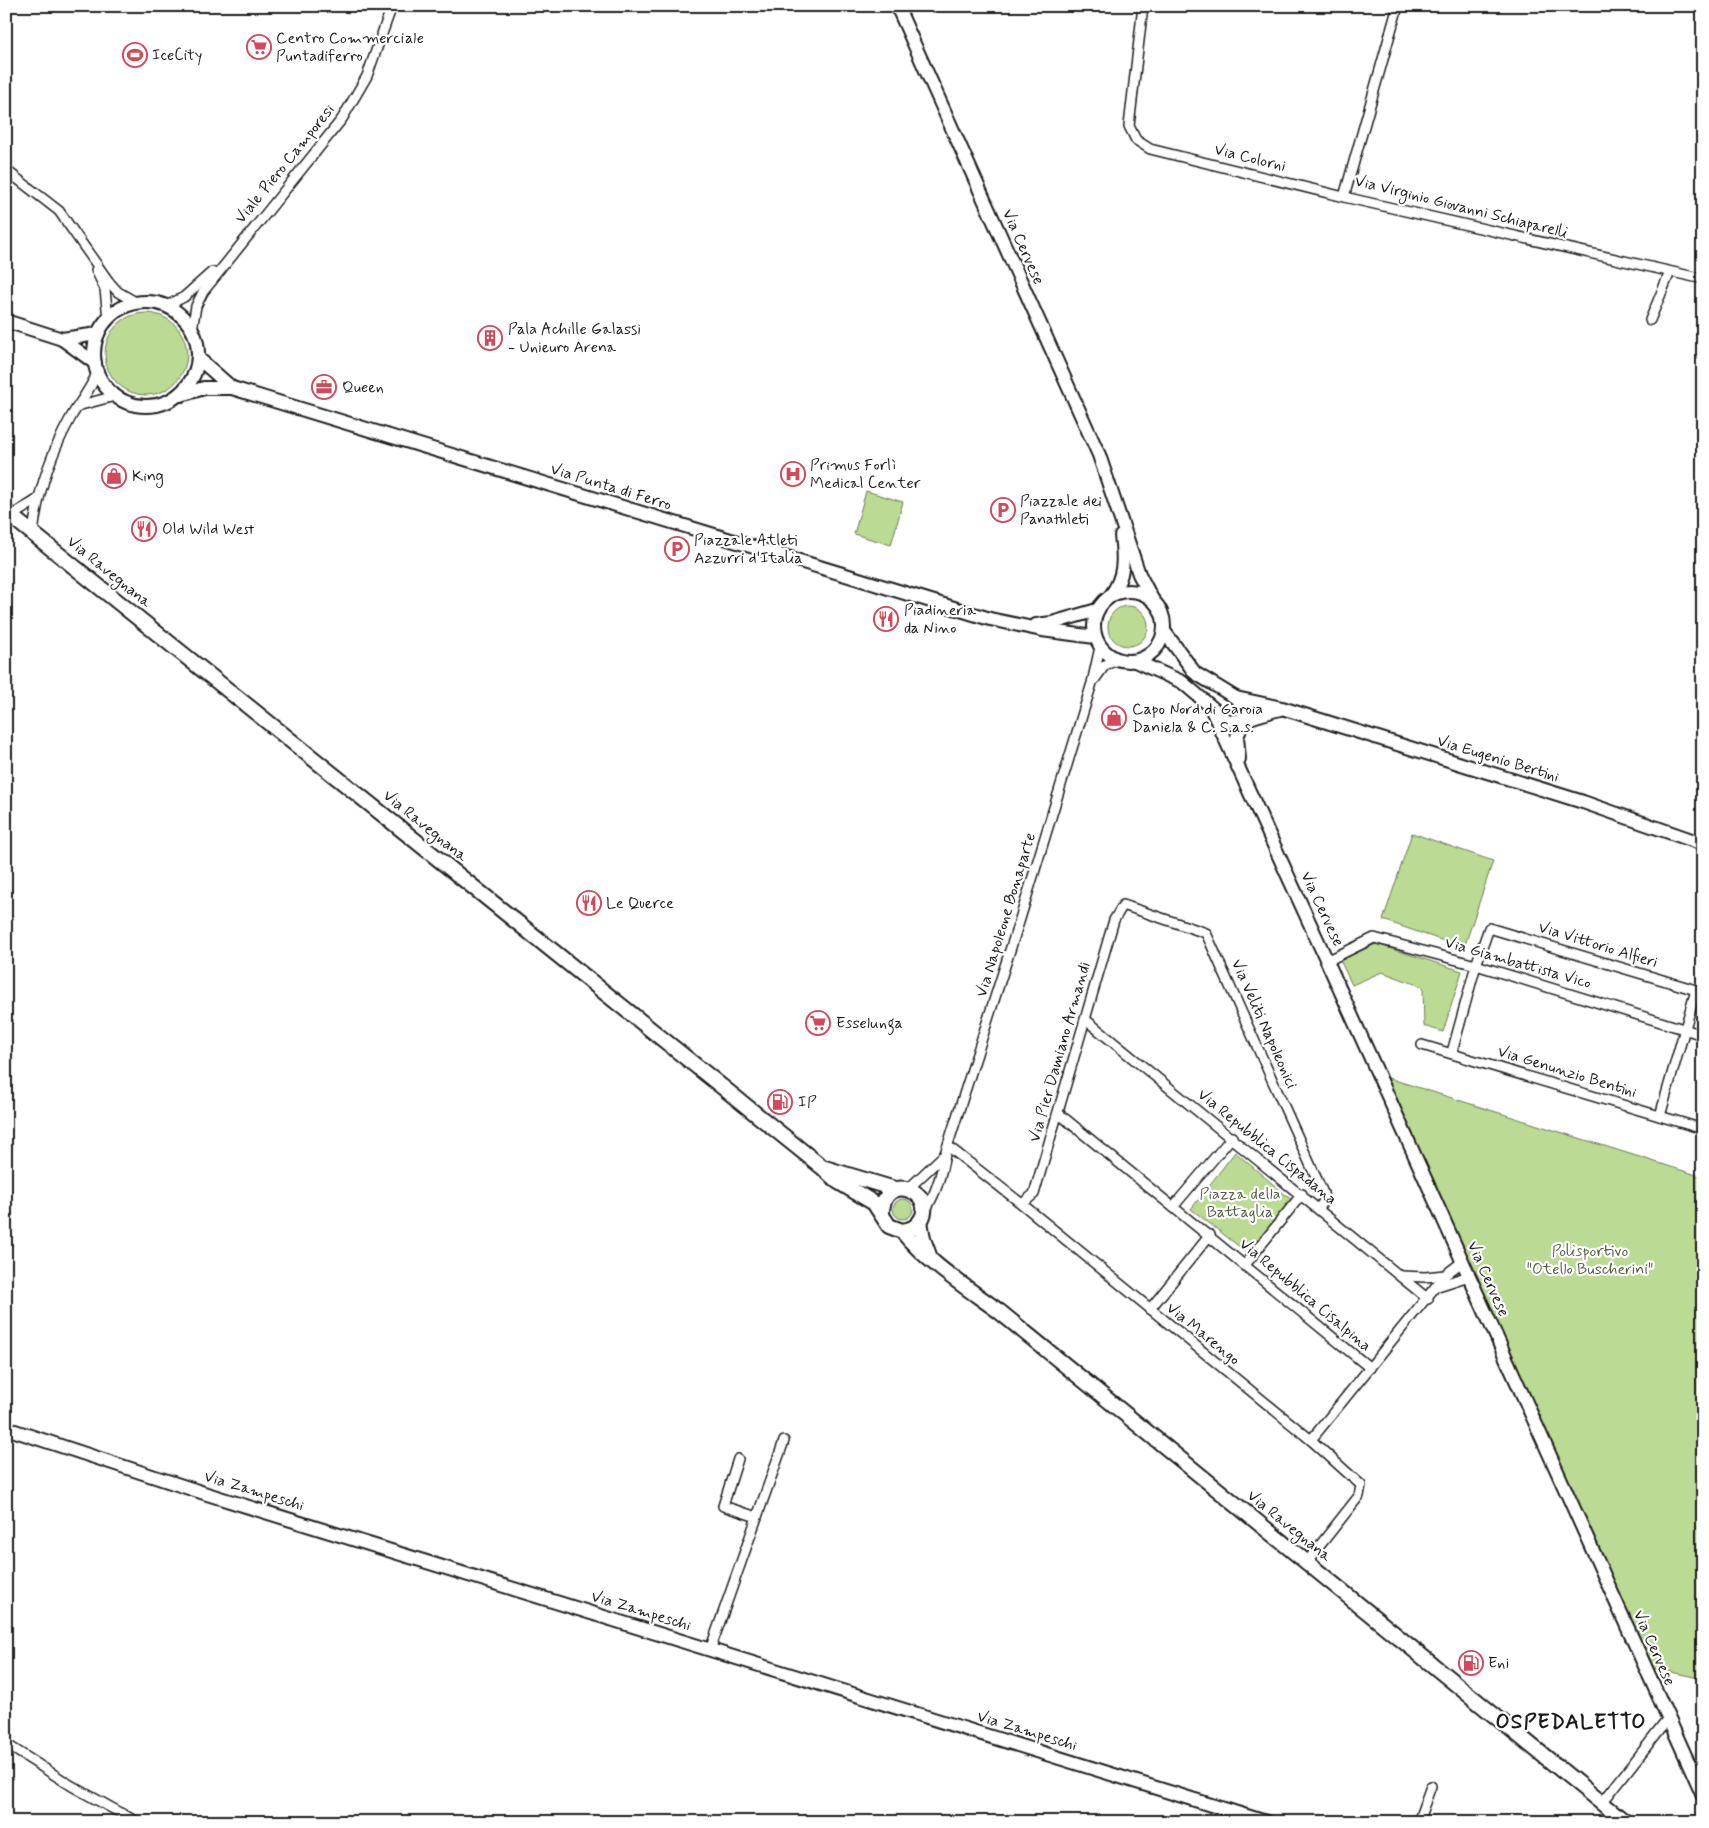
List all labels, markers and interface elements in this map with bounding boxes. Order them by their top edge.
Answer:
place label: Centro Commerciale Puntadiferro [276,28,424,67]
supermarket icon: Centro Commerciale Puntadiferro [246,34,272,60]
sports icon: IceCity [122,42,148,68]
place label: IceCity [152,45,202,66]
street label: Viale Piero Camporesi [230,100,340,228]
street label: Via Colorni [1212,139,1288,177]
street label: Via Virginio Giovanni Schiaparelli [1352,170,1570,245]
street label: Via Cervese [997,206,1049,288]
place label: Pala Achille Galassi - Unieuro Arena [508,319,641,358]
building icon: Pala Achille Galassi - Unieuro Arena [477,325,503,351]
office icon: Queen [311,374,337,400]
place label: Queen [342,377,384,398]
place label: Primus Forlì Medical Center [810,455,921,494]
street label: Via Punta di Ferro [548,459,674,515]
hospital icon: Primus Forlì Medical Center [780,461,806,487]
shop icon: King [101,463,127,489]
place label: King [132,466,164,488]
place label: Piazzale dei Panathleti [1020,491,1102,530]
parking icon: Piazzale dei Panathleti [990,497,1016,523]
restaurant icon: Old Wild West [131,516,157,542]
place label: Old Wild West [162,519,254,540]
place label: Piazzale Atleti Azzurri d'Italia [694,530,803,569]
street label: Via Ravegnana [62,531,156,614]
parking icon: Piazzale Atleti Azzurri d'Italia [664,536,690,562]
place label: Piadineria da Nino [904,600,977,639]
restaurant icon: Piadineria da Nino [873,606,899,632]
place label: Capo Nord di Garoia Daniela & C. S.a.s. [1132,699,1263,738]
shop icon: Capo Nord di Garoia Daniela & C. S.a.s. [1101,705,1127,731]
street label: Via Eugenio Bertini [1434,730,1562,788]
street label: Via Ravegnana [378,785,472,868]
street label: Via Napoleone Bonaparte [971,830,1041,1000]
street label: Via Cervese [1295,868,1349,950]
restaurant icon: Le Querce [576,890,602,916]
place label: Le Querce [606,893,674,914]
street label: Via Vittorio Alfieri [1536,917,1660,973]
street label: Via Giambattista Vico [1442,932,1594,994]
street label: Via Veliti Napoleonici [1226,956,1302,1092]
street label: Via Pier Damiano Armandi [1024,959,1096,1145]
supermarket icon: Esselunga [805,1010,831,1036]
place label: Esselunga [836,1013,903,1035]
street label: Via Genunzio Bentini [1495,1041,1639,1103]
street label: Via Repubblica Cispadana [1193,1084,1341,1210]
fuel station icon: IP [767,1089,793,1115]
place label: IP [798,1092,817,1113]
park label: Piazza della Battaglia [1199,1184,1281,1223]
street label: Via Repubblica Cisalpina [1235,1234,1375,1356]
street label: Via Cervese [1462,1238,1514,1320]
park label: Polisportivo "Otello Buscherini" [1527,1241,1653,1280]
street label: Via Marengo [1162,1298,1244,1370]
street label: Via Zampeschi [201,1466,307,1516]
street label: Via Ravegnana [1242,1485,1336,1568]
street label: Via Zampeschi [588,1586,694,1636]
street label: Via Cervese [1628,1607,1680,1689]
fuel station icon: Eni [1458,1650,1484,1676]
place label: Eni [1488,1653,1509,1674]
street label: Via Zampeschi [974,1706,1080,1756]
district label: OSPEDALETTO [1495,1708,1647,1736]

